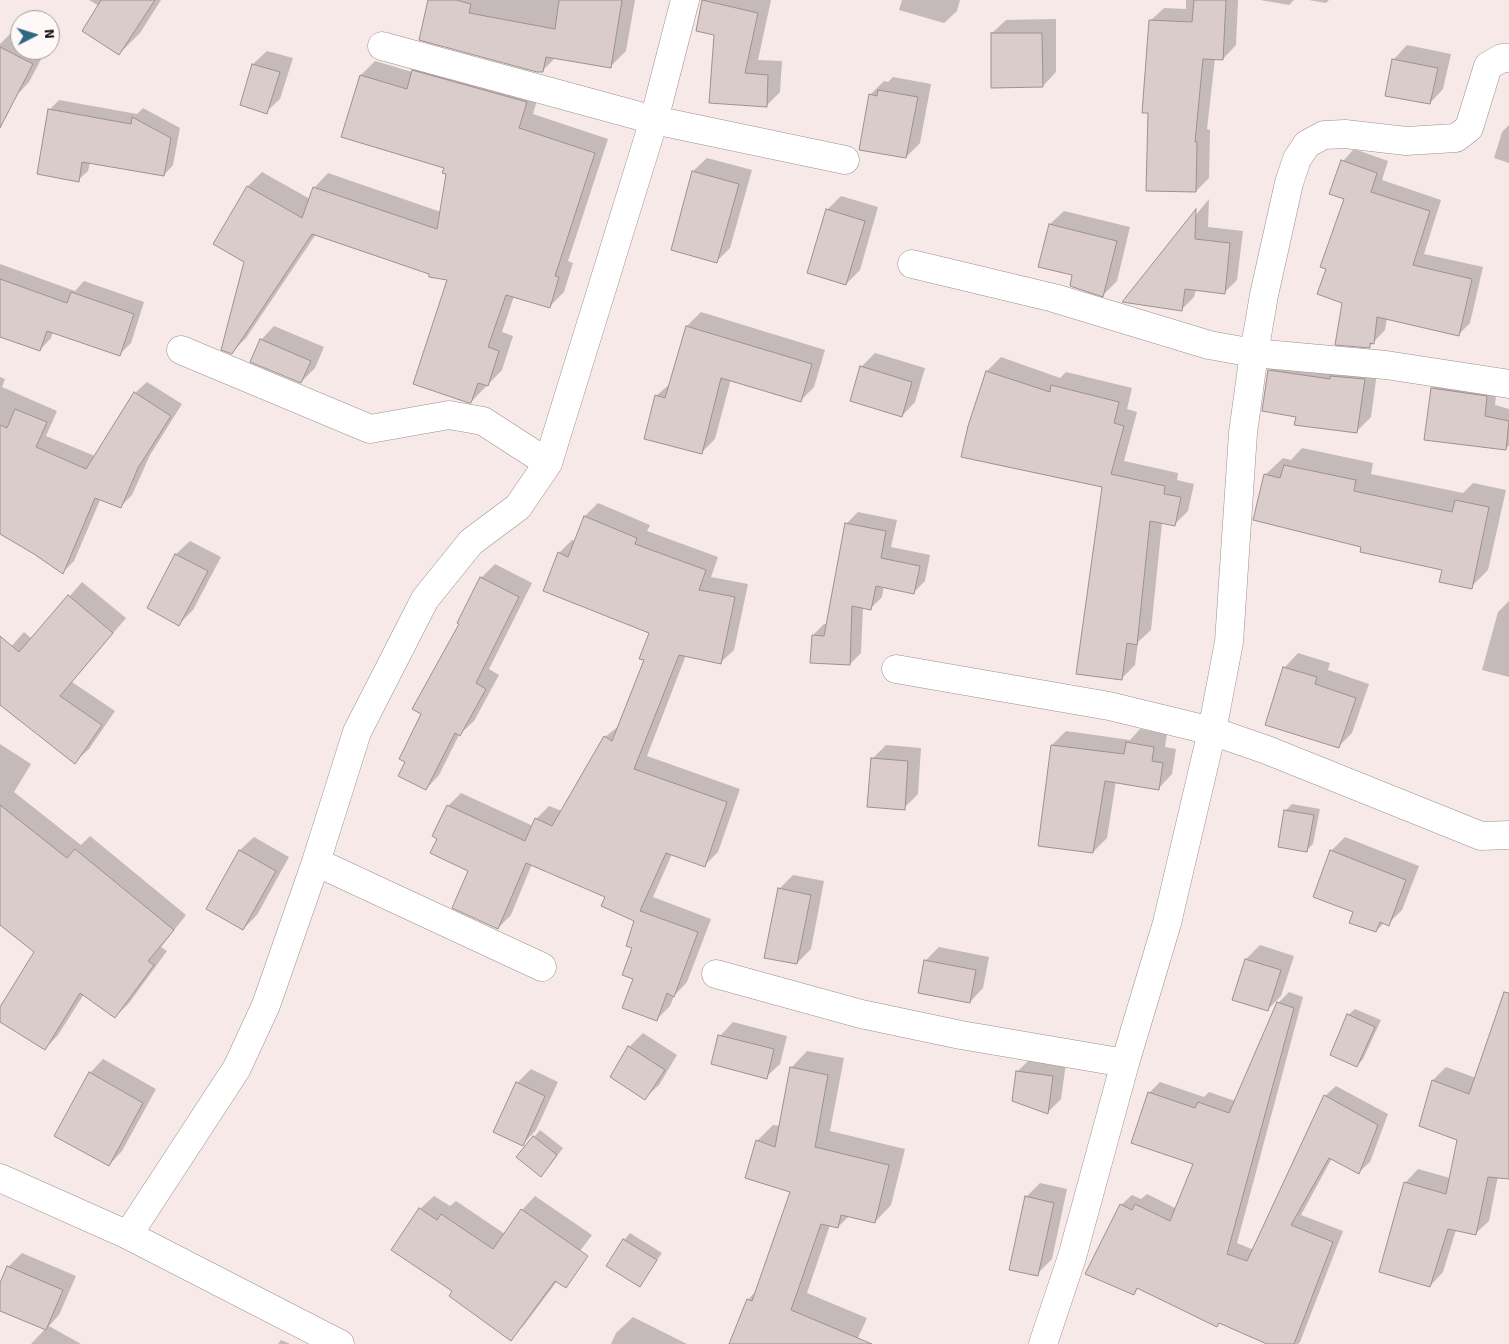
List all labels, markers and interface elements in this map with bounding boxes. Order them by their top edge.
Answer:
north arrow [10,10,60,60]
text: N [41,28,58,39]

